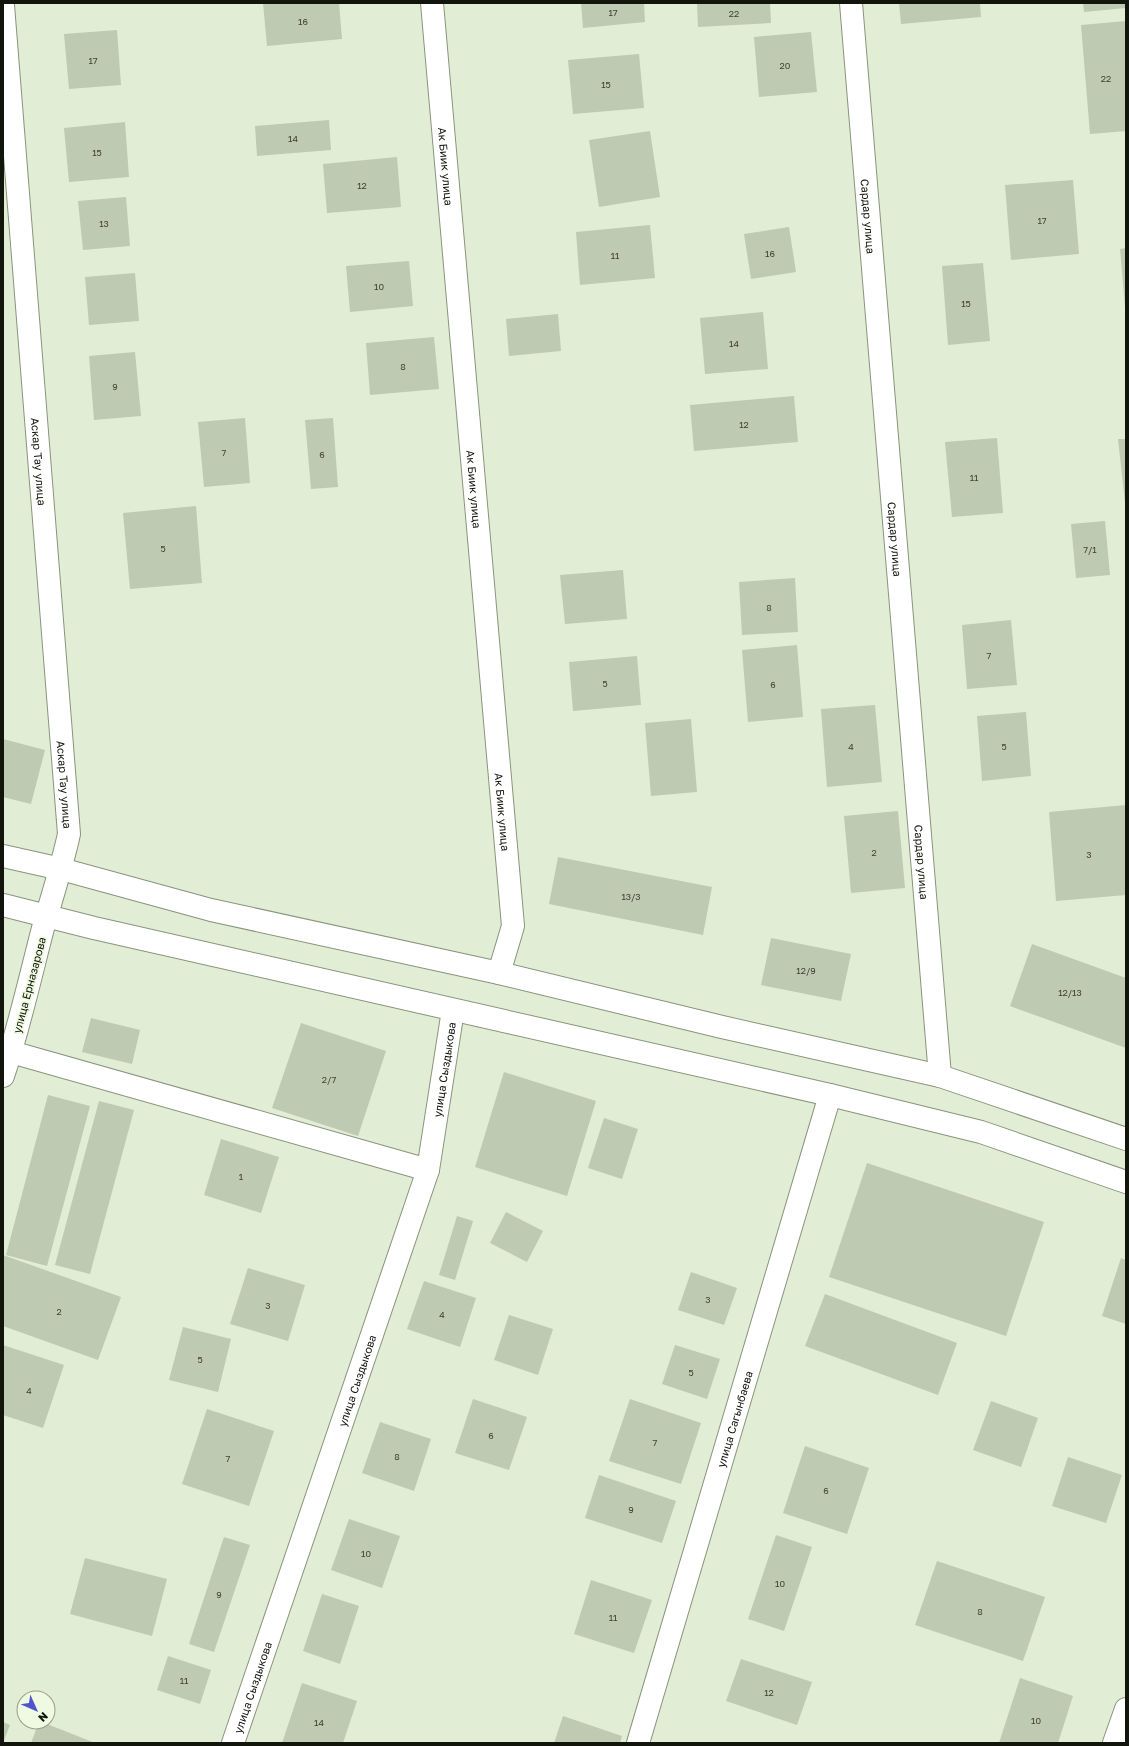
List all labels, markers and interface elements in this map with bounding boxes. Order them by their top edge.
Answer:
house number: 17 [608,7,618,18]
house number: 22 [729,8,739,19]
house number: 16 [298,16,308,27]
house number: 17 [88,55,98,66]
house number: 20 [780,60,791,71]
house number: 22 [1101,73,1111,84]
house number: 15 [601,79,611,90]
street label: Ак Биик улица [436,127,456,206]
house number: 14 [288,133,298,144]
house number: 15 [92,147,102,158]
street label: Сардар улица [859,178,878,254]
house number: 12 [357,180,367,191]
house number: 17 [1037,215,1047,226]
house number: 13 [99,218,109,229]
house number: 16 [765,248,775,259]
house number: 11 [611,250,620,261]
house number: 10 [374,281,384,292]
house number: 15 [961,298,971,309]
house number: 14 [729,338,739,349]
house number: 8 [400,361,406,372]
house number: 9 [112,381,118,392]
street label: Аскар Тау улица [29,417,49,506]
house number: 12 [739,419,749,430]
house number: 7 [222,447,227,458]
house number: 6 [319,449,325,460]
street label: Ак Биик улица [465,449,485,529]
house number: 11 [970,472,979,483]
street label: Сардар улица [886,501,905,577]
house number: 5 [160,543,166,554]
house number: 7/1 [1083,544,1097,555]
house number: 8 [766,602,772,613]
house number: 7 [987,650,992,661]
house number: 5 [602,678,608,689]
house number: 6 [770,679,776,690]
street label: Аскар Тау улица [55,740,75,829]
house number: 4 [848,741,854,752]
house number: 5 [1001,741,1007,752]
street label: Ак Биик улица [493,772,513,852]
street label: Сардар улица [913,824,932,900]
house number: 2 [871,847,877,858]
house number: 3 [1086,849,1092,860]
house number: 13/3 [621,891,641,902]
street label: улица Ерназарова [10,935,48,1035]
house number: 12/9 [796,965,816,976]
house number: 12/13 [1058,987,1082,998]
street label: улица Сыздыкова [430,1021,458,1118]
house number: 2/7 [322,1074,336,1085]
house number: 1 [239,1171,244,1182]
house number: 3 [705,1294,711,1305]
house number: 3 [265,1300,271,1311]
house number: 2 [56,1306,62,1317]
house number: 4 [439,1309,445,1320]
street label: улица Сыздыкова [335,1333,378,1428]
house number: 5 [197,1354,203,1365]
house number: 5 [688,1367,694,1378]
street label: улица Сагынбаева [714,1369,754,1469]
house number: 4 [26,1385,32,1396]
house number: 6 [488,1430,494,1441]
house number: 7 [653,1437,658,1448]
house number: 8 [394,1451,400,1462]
house number: 7 [226,1453,231,1464]
house number: 6 [823,1485,829,1496]
house number: 9 [628,1504,634,1515]
house number: 10 [361,1548,371,1559]
house number: 10 [775,1578,785,1589]
house number: 9 [216,1589,222,1600]
house number: 8 [977,1606,983,1617]
house number: 11 [609,1612,618,1623]
street label: улица Сыздыкова [230,1640,274,1735]
house number: 11 [180,1675,189,1686]
house number: 12 [764,1687,774,1698]
north arrow [16,1690,56,1730]
text: N [36,1710,51,1725]
house number: 10 [1031,1715,1041,1726]
house number: 14 [314,1717,324,1728]

